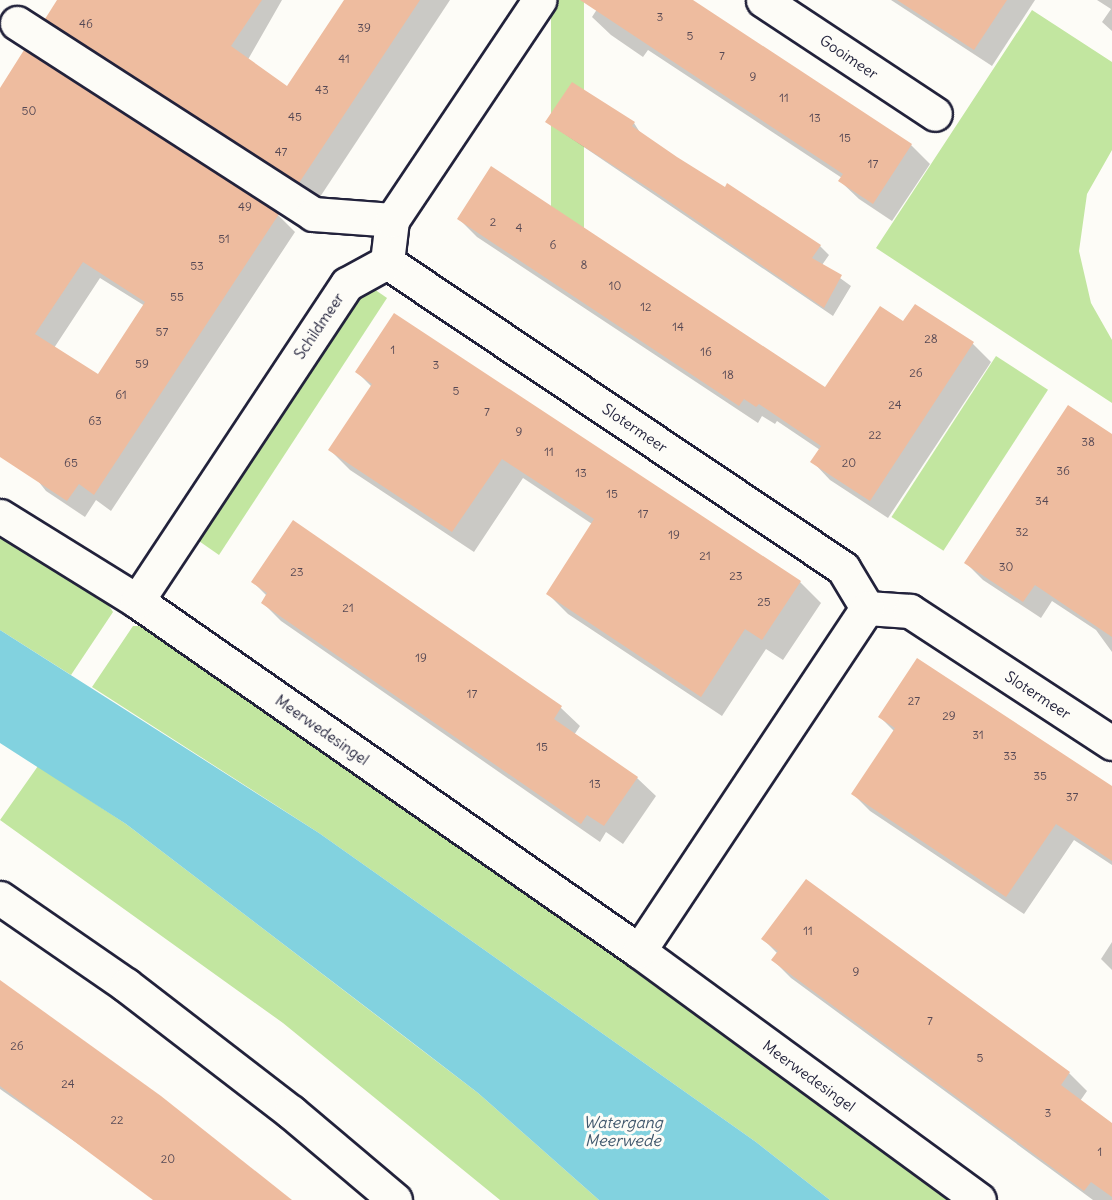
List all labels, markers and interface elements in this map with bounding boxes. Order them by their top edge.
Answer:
house number: 3 [657,10,663,24]
house number: 46 [79,17,93,31]
house number: 39 [357,21,371,35]
house number: 5 [687,29,693,43]
street label: Gooimeer [816,31,882,83]
house number: 7 [719,49,725,63]
house number: 41 [338,52,350,66]
house number: 9 [750,70,756,84]
house number: 43 [315,83,329,97]
house number: 11 [779,91,789,105]
house number: 50 [22,104,36,118]
house number: 45 [288,110,302,124]
house number: 13 [809,111,821,125]
house number: 15 [839,131,851,145]
house number: 47 [275,145,287,159]
house number: 17 [868,157,878,171]
house number: 49 [238,200,252,214]
house number: 2 [490,215,496,229]
house number: 4 [516,221,522,235]
house number: 51 [218,232,230,246]
house number: 6 [550,238,556,252]
house number: 8 [581,258,587,272]
house number: 53 [190,259,204,273]
house number: 10 [609,279,621,293]
house number: 55 [170,290,184,304]
street label: Schildmeer [290,290,348,362]
house number: 12 [640,300,652,314]
house number: 14 [672,320,684,334]
house number: 57 [156,325,168,339]
house number: 28 [924,332,938,346]
house number: 1 [391,343,395,357]
house number: 16 [700,345,712,359]
house number: 59 [135,357,149,371]
house number: 3 [433,358,439,372]
house number: 26 [909,366,923,380]
house number: 18 [722,368,734,382]
house number: 5 [453,384,459,398]
house number: 61 [115,388,127,402]
house number: 24 [888,398,902,412]
street label: Slotermeer [599,400,671,456]
house number: 7 [484,405,490,419]
house number: 63 [88,414,102,428]
house number: 9 [516,425,522,439]
house number: 22 [868,428,882,442]
house number: 38 [1081,435,1095,449]
house number: 11 [544,445,554,459]
house number: 65 [64,456,78,470]
house number: 20 [842,456,856,470]
house number: 36 [1056,464,1070,478]
house number: 13 [575,466,587,480]
house number: 15 [606,487,618,501]
house number: 34 [1035,494,1049,508]
house number: 17 [638,507,648,521]
house number: 32 [1015,525,1029,539]
house number: 19 [668,528,680,542]
house number: 21 [699,549,711,563]
house number: 30 [999,560,1013,574]
house number: 23 [290,565,304,579]
house number: 23 [729,569,743,583]
house number: 25 [757,595,771,609]
house number: 21 [342,601,354,615]
house number: 19 [415,651,427,665]
street label: Slotermeer [1002,667,1074,723]
house number: 17 [467,687,477,701]
street label: Meerwedesingel [272,691,372,769]
house number: 27 [908,694,920,708]
house number: 29 [942,709,956,723]
house number: 31 [972,728,984,742]
house number: 15 [536,740,548,754]
house number: 33 [1003,749,1017,763]
house number: 35 [1033,769,1047,783]
house number: 13 [589,777,601,791]
house number: 37 [1066,790,1078,804]
house number: 11 [803,924,813,938]
house number: 9 [853,965,859,979]
house number: 7 [927,1014,933,1028]
street label: Meerwedesingel [759,1036,859,1116]
house number: 26 [10,1039,24,1053]
house number: 5 [977,1051,983,1065]
house number: 24 [61,1077,75,1091]
house number: 3 [1045,1106,1051,1120]
water label: Watergang Meerwede [583,1112,663,1150]
house number: 22 [110,1113,124,1127]
house number: 1 [1098,1145,1102,1159]
house number: 20 [161,1152,175,1166]

